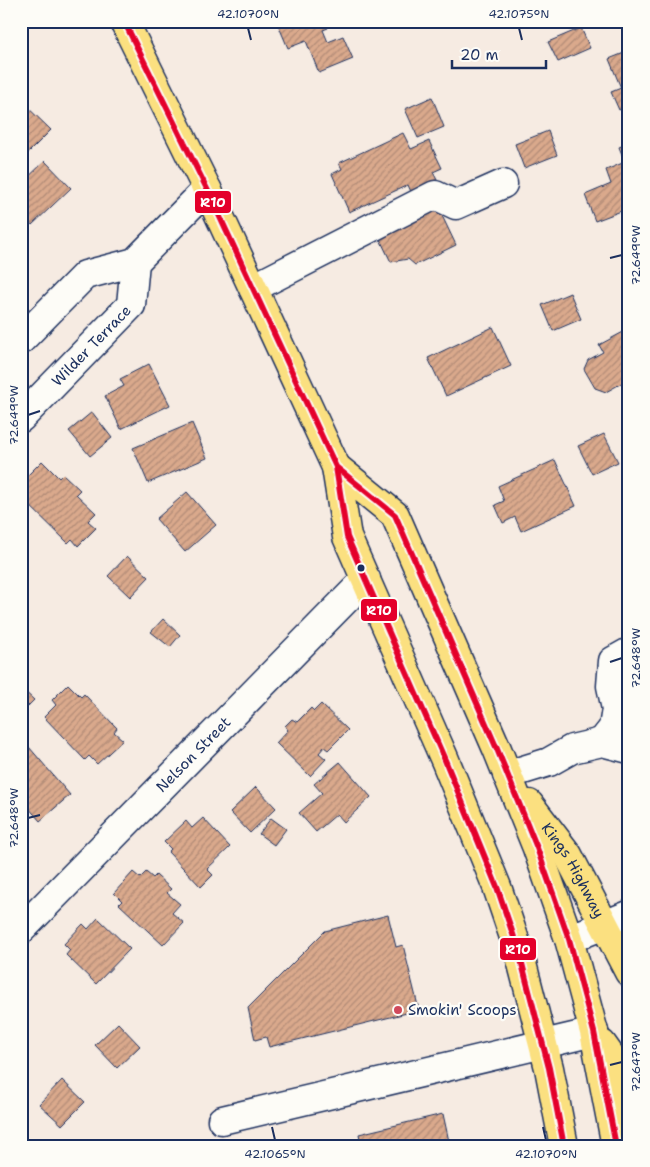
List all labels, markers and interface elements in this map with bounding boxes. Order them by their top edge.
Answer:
text: 42.1070°N [217,6,279,22]
text: 42.1075°N [489,6,550,22]
scale bar [452,38,546,70]
text: 20 m [460,45,499,65]
line badge: R10 [194,190,232,214]
text: R10 [200,193,226,211]
text: 72.649°W [628,225,644,285]
street label: Wilder Terrace [47,301,136,391]
text: 72.649°W [6,385,22,445]
unlabelled marker [356,563,366,573]
line badge: R10 [360,598,398,622]
text: R10 [366,601,392,619]
text: 72.648°W [628,628,644,688]
street label: Nelson Street [152,712,235,797]
text: 72.648°W [6,788,22,848]
street label: Kings Highway [537,819,609,921]
line badge: R10 [499,937,537,961]
text: R10 [505,940,531,958]
place label: Smokin' Scoops [408,1000,517,1020]
marker: Smokin' Scoops [392,1004,404,1016]
text: 72.647°W [628,1032,644,1092]
text: 42.1065°N [244,1146,306,1162]
text: 42.1070°N [515,1146,577,1162]

